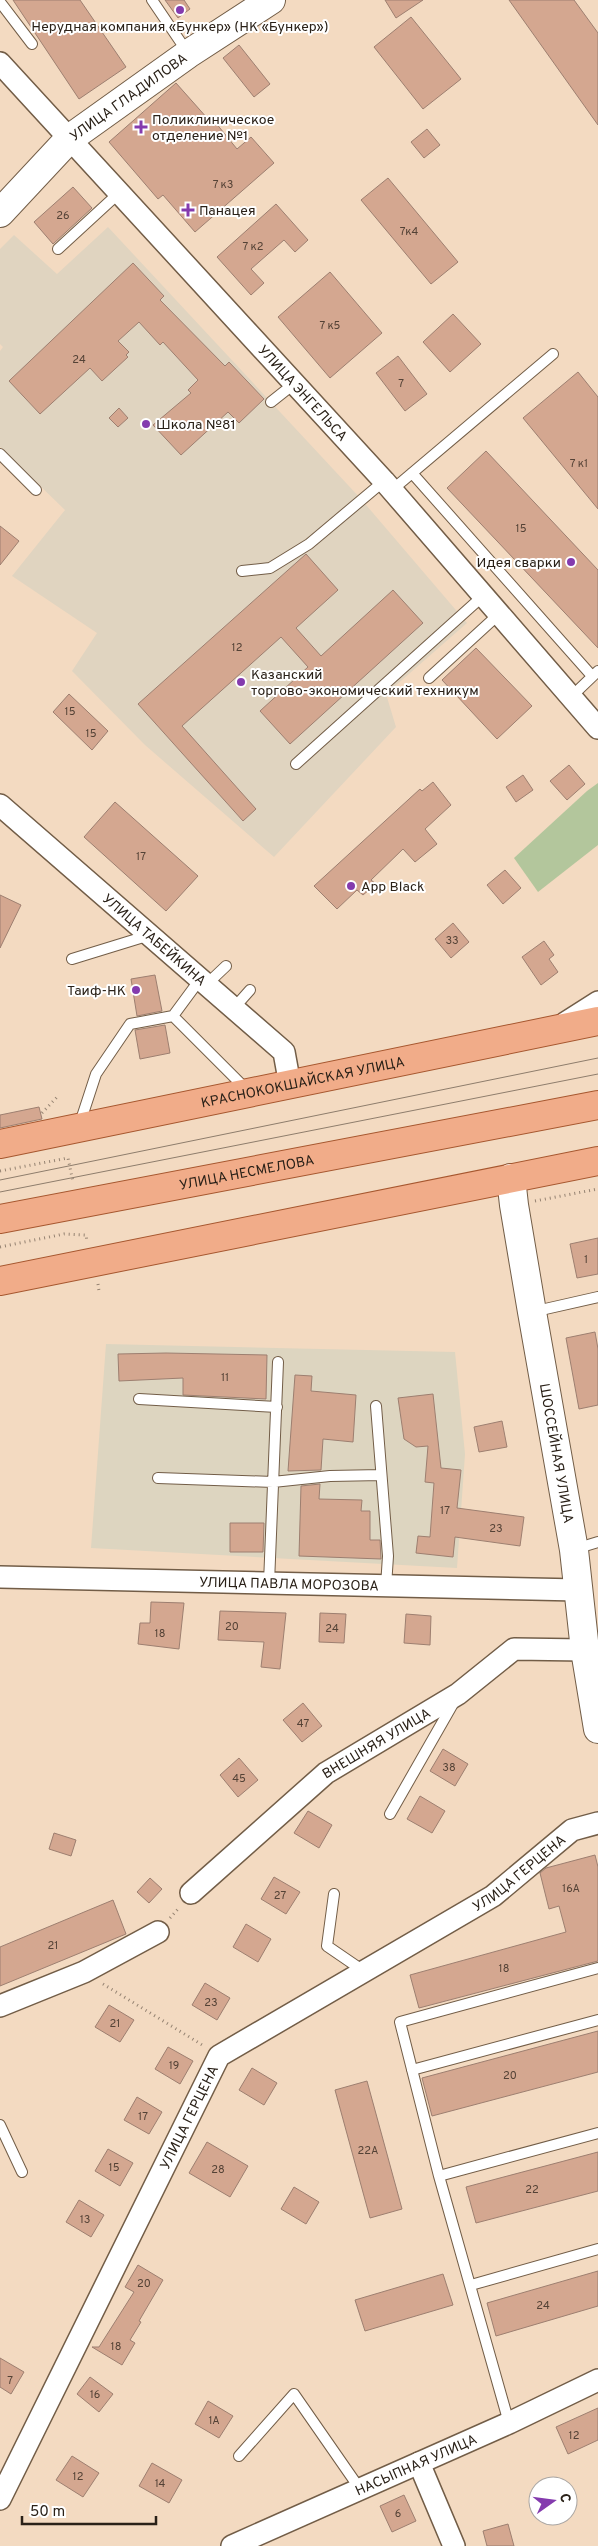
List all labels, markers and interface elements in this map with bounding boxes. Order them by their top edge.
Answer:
marker: Нерудная компания «Бункер» (НК «Бункер») [174,4,186,16]
place label: Нерудная компания «Бункер» (НК «Бункер») [31,19,329,36]
street label: УЛИЦА ГЛАДИЛОВА [67,50,191,146]
place label: Поликлиническое отделение №1 [152,112,274,145]
marker: Поликлиническое отделение №1 [134,120,148,134]
house number: 7 к3 [213,178,233,192]
marker: Панацея [181,203,195,217]
place label: Панацея [199,203,256,220]
house number: 26 [56,209,70,223]
house number: 7к4 [400,225,418,239]
house number: 7 к2 [243,240,263,254]
house number: 7 к5 [320,319,341,333]
street label: УЛИЦА ЭНГЕЛЬСА [254,342,350,445]
house number: 24 [72,353,86,367]
house number: 7 [398,377,404,391]
place label: Школа №81 [156,417,236,434]
marker: Школа №81 [140,418,152,430]
house number: 7 к1 [570,457,588,471]
house number: 15 [516,522,527,536]
place label: Идея сварки [477,555,561,572]
marker: Идея сварки [565,556,577,568]
house number: 12 [232,641,242,655]
place label: Казанский торгово-экономический техникум [251,667,479,700]
marker: Казанский торгово-экономический техникум [235,676,247,688]
house number: 15 [65,705,76,719]
house number: 15 [86,727,97,741]
house number: 17 [136,850,146,864]
place label: App Black [361,879,424,896]
marker: App Black [345,880,357,892]
street label: УЛИЦА ТАБЕЙКИНА [98,891,209,990]
house number: 33 [445,934,459,948]
place label: Таиф-НК [67,983,126,1000]
marker: Таиф-НК [130,984,142,996]
street label: КРАСНОКОКШАЙСКАЯ УЛИЦА [200,1054,406,1112]
street label: УЛИЦА НЕСМЕЛОВА [178,1152,316,1195]
house number: 1 [584,1253,588,1267]
house number: 11 [221,1371,229,1385]
street label: ШОССЕЙНАЯ УЛИЦА [535,1382,576,1525]
house number: 17 [440,1504,450,1518]
house number: 23 [489,1522,503,1536]
street label: УЛИЦА ПАВЛА МОРОЗОВА [199,1574,379,1596]
house number: 20 [225,1620,239,1634]
house number: 24 [325,1622,339,1636]
house number: 18 [155,1627,165,1641]
street label: ВНЕШНЯЯ УЛИЦА [320,1705,434,1783]
house number: 47 [297,1717,309,1731]
house number: 38 [442,1761,456,1775]
house number: 45 [232,1772,246,1786]
street label: УЛИЦА ГЕРЦЕНА [470,1832,570,1916]
house number: 16А [562,1882,580,1896]
house number: 27 [274,1889,286,1903]
house number: 21 [48,1939,58,1953]
house number: 18 [499,1962,509,1976]
house number: 23 [204,1996,218,2010]
house number: 21 [110,2017,120,2031]
house number: 19 [169,2059,179,2073]
street label: УЛИЦА ГЕРЦЕНА [157,2063,223,2173]
house number: 20 [503,2069,517,2083]
house number: 17 [138,2110,148,2124]
house number: 22А [358,2144,378,2158]
house number: 15 [109,2161,120,2175]
house number: 28 [211,2163,225,2177]
house number: 22 [525,2183,539,2197]
house number: 13 [80,2213,90,2227]
house number: 20 [137,2277,151,2291]
house number: 24 [536,2299,550,2313]
house number: 18 [111,2340,121,2354]
house number: 7 [7,2374,13,2388]
house number: 16 [90,2388,100,2402]
house number: 1А [208,2414,220,2428]
house number: 12 [569,2429,579,2443]
street label: НАСЫПНАЯ УЛИЦА [353,2431,480,2500]
house number: 12 [73,2470,83,2484]
north arrow [528,2476,578,2526]
house number: 14 [155,2477,166,2491]
text: С [555,2492,574,2505]
scale bar [22,2494,156,2526]
text: 50 m [30,2503,65,2522]
house number: 6 [395,2507,401,2521]

